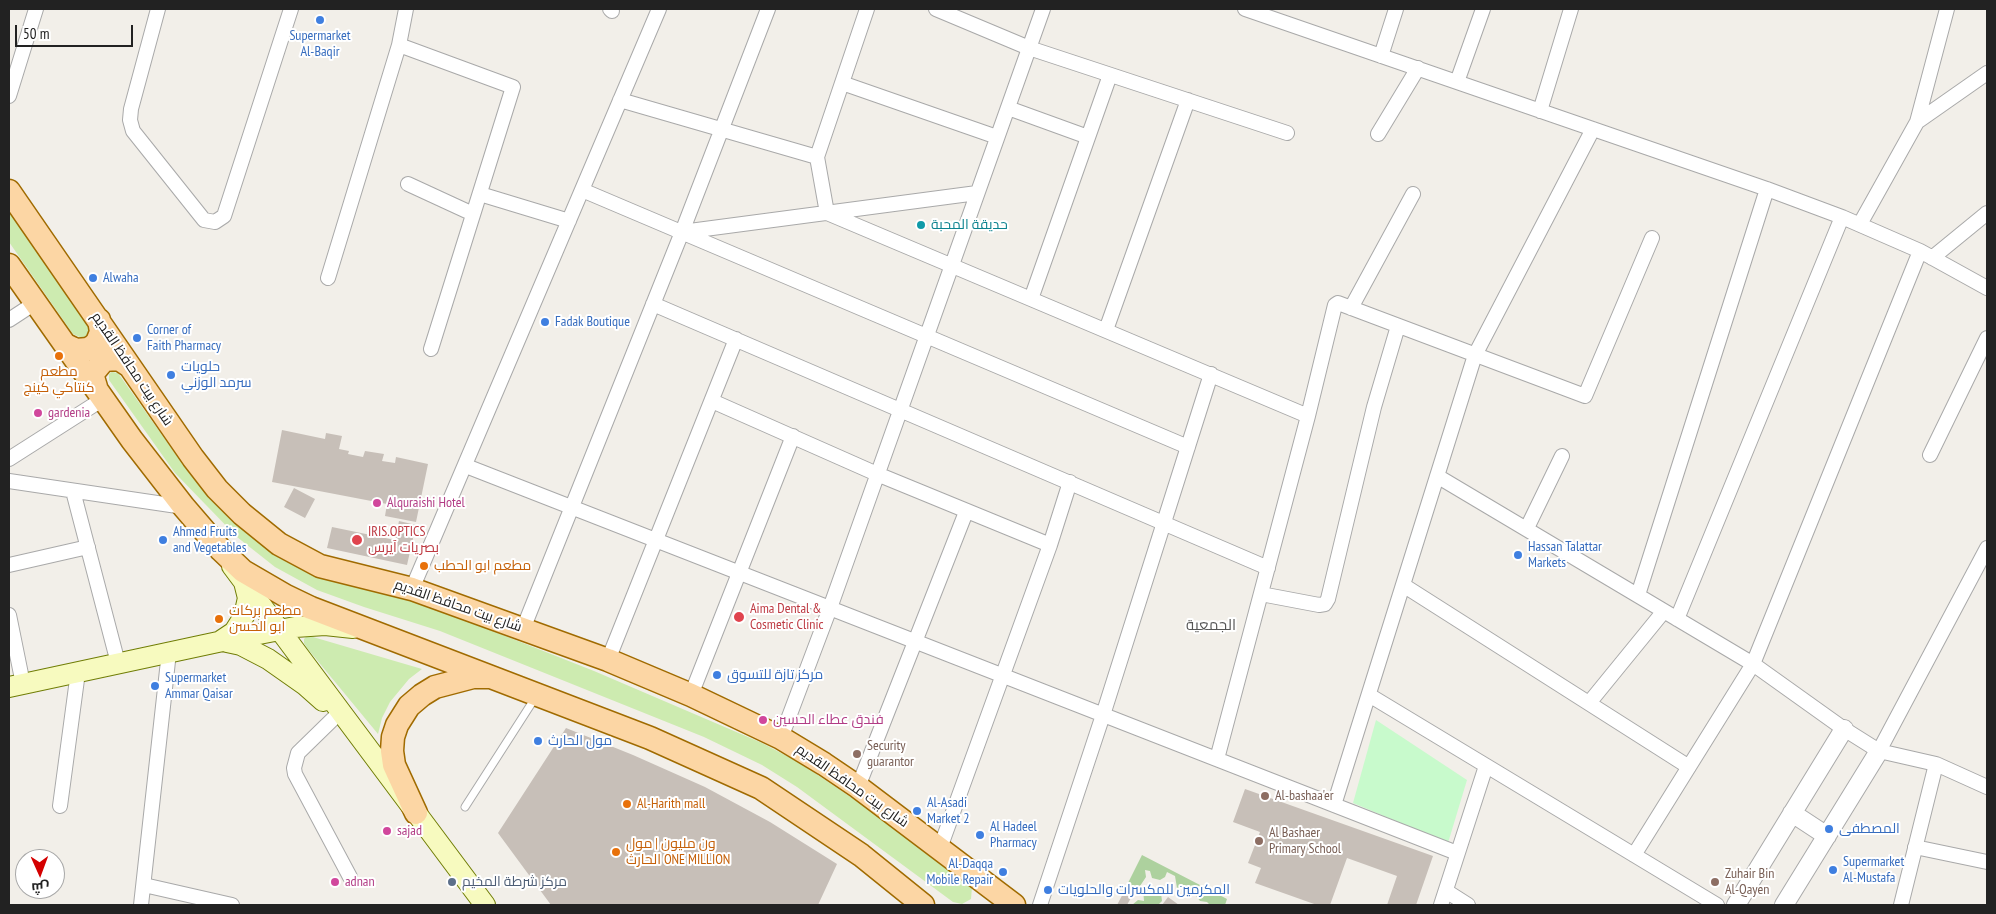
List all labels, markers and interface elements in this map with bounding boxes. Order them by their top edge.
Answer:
marker: Supermarket Al-Baqir [314,14,326,26]
scale bar [18,15,135,47]
text: 50 m [23,24,49,43]
place label: Supermarket Al-Baqir [289,28,351,60]
place label: حديقة المحبة [931,217,1008,233]
marker: حديقة المحبة [915,219,927,231]
place label: Alwaha [103,270,139,286]
marker: Alwaha [87,272,99,284]
street label: شارع بيت محافظ القديم [88,309,176,429]
place label: Fadak Boutique [555,314,630,330]
marker: Fadak Boutique [539,316,551,328]
place label: Corner of Faith Pharmacy [147,322,221,354]
marker: Corner of Faith Pharmacy [131,332,143,344]
marker: مطعم كنتاكي كينج [53,350,65,362]
place label: حلويات سرمد الوزني [181,359,251,392]
place label: مطعم كنتاكي كينج [24,364,94,397]
marker: حلويات سرمد الوزني [165,369,177,381]
place label: gardenia [48,405,90,421]
marker: gardenia [32,407,44,419]
place label: Alquraishi Hotel [387,495,465,511]
marker: Alquraishi Hotel [371,497,383,509]
place label: Ahmed Fruits and Vegetables [173,524,246,556]
place label: IRIS.OPTICS بصريات آيرس [368,524,439,556]
marker: IRIS.OPTICS بصريات آيرس [350,533,364,547]
marker: Ahmed Fruits and Vegetables [157,534,169,546]
place label: Hassan Talattar Markets [1528,539,1602,572]
marker: Hassan Talattar Markets [1512,549,1524,561]
place label: مطعم ابو الحطب [434,558,531,574]
marker: مطعم ابو الحطب [418,560,430,572]
street label: شارع بيت محافظ القديم [392,576,524,636]
place label: Aima Dental & Cosmetic Clinic [750,601,823,634]
place label: مطعم بركات ابو الحسن [229,603,301,636]
marker: Aima Dental & Cosmetic Clinic [732,610,746,624]
marker: مطعم بركات ابو الحسن [213,613,225,625]
district label: الجمعية [1186,617,1236,635]
place label: مركز تازة للتسوق [727,667,823,683]
marker: مركز تازة للتسوق [711,669,723,681]
place label: Supermarket Ammar Qaisar [165,670,233,702]
marker: Supermarket Ammar Qaisar [149,680,161,692]
place label: فندق عطاء الحسين [773,712,884,728]
marker: فندق عطاء الحسين [757,714,769,726]
place label: مول الحارث [548,733,612,749]
marker: مول الحارث [532,735,544,747]
place label: Security guarantor [867,738,914,770]
street label: شارع بيت محافظ القديم [792,741,912,831]
marker: Security guarantor [851,748,863,760]
place label: Al-bashaa'er [1275,788,1334,804]
marker: Al-bashaa'er [1259,790,1271,802]
place label: Al-Asadi Market 2 [927,795,970,828]
place label: Al-Harith mall [637,796,705,812]
marker: Al-Harith mall [621,798,633,810]
marker: Al-Asadi Market 2 [911,805,923,817]
place label: Al Hadeel Pharmacy [990,819,1037,852]
place label: المصطفى [1839,821,1900,837]
place label: sajad [397,823,422,839]
marker: المصطفى [1823,823,1835,835]
marker: sajad [381,825,393,837]
place label: Al Bashaer Primary School [1269,825,1341,858]
marker: Al Hadeel Pharmacy [974,829,986,841]
marker: Al Bashaer Primary School [1253,835,1265,847]
place label: ون مليون | مول الحارث ONE MILLION [626,836,730,869]
marker: ون مليون | مول الحارث ONE MILLION [610,846,622,858]
north arrow [15,849,65,899]
place label: Supermarket Al-Mustafa [1843,854,1904,886]
place label: Al-Daqqa Mobile Repair [926,856,993,889]
marker: Supermarket Al-Mustafa [1827,864,1839,876]
marker: Al-Daqqa Mobile Repair [997,866,1009,878]
place label: Zuhair Bin Al-Qayen [1725,866,1774,899]
place label: adnan [345,874,375,890]
place label: مركز شرطة المخيم [462,874,567,890]
marker: adnan [329,876,341,888]
marker: مركز شرطة المخيم [446,876,458,888]
marker: Zuhair Bin Al-Qayen [1709,876,1721,888]
text: ش [31,879,50,897]
place label: المكرمين للمكسرات والحلويات [1058,882,1230,898]
marker: المكرمين للمكسرات والحلويات [1042,884,1054,896]

